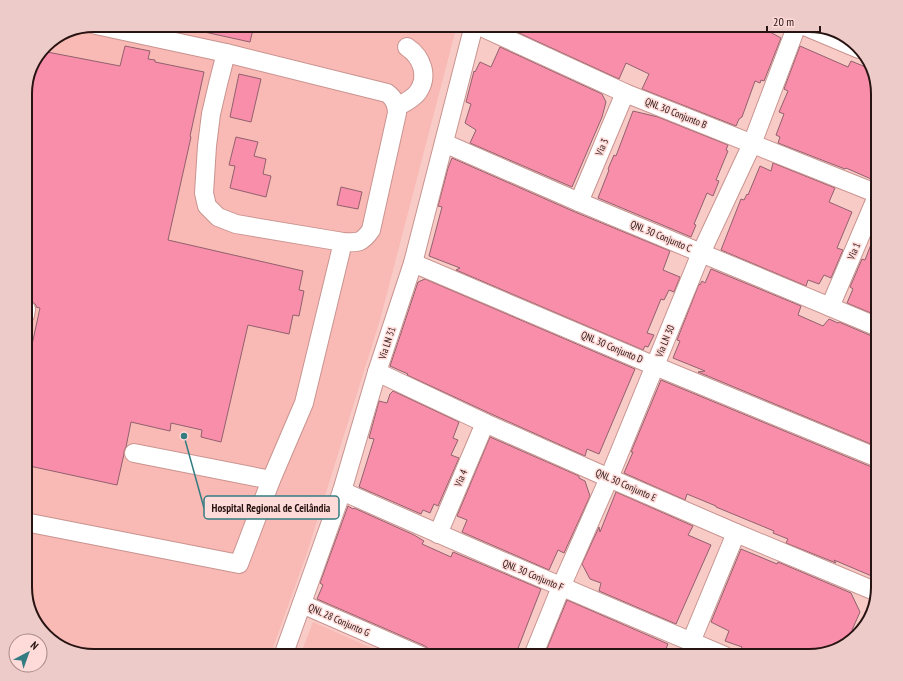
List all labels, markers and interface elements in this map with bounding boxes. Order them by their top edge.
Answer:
scale bar [767,8,820,34]
text: 20 m [773,14,794,29]
street label: QNL 30 Conjunto B [643,95,709,131]
street label: Via 3 [592,136,611,158]
street label: QNL 30 Conjunto C [628,217,694,255]
street label: Via 1 [844,240,863,262]
street label: Via LN 30 [652,323,678,360]
street label: Via LN 31 [375,325,398,362]
street label: QNL 30 Conjunto D [579,328,645,366]
street label: QNL 30 Conjunto E [594,466,658,504]
street label: Via 4 [451,467,471,489]
callout: Hospital Regional de Ceilândia [204,496,339,519]
text: Hospital Regional de Ceilândia [212,501,331,515]
street label: QNL 30 Conjunto F [501,556,565,594]
street label: QNL 28 Conjunto G [306,601,372,639]
north arrow [8,633,48,673]
text: N [28,638,41,653]

